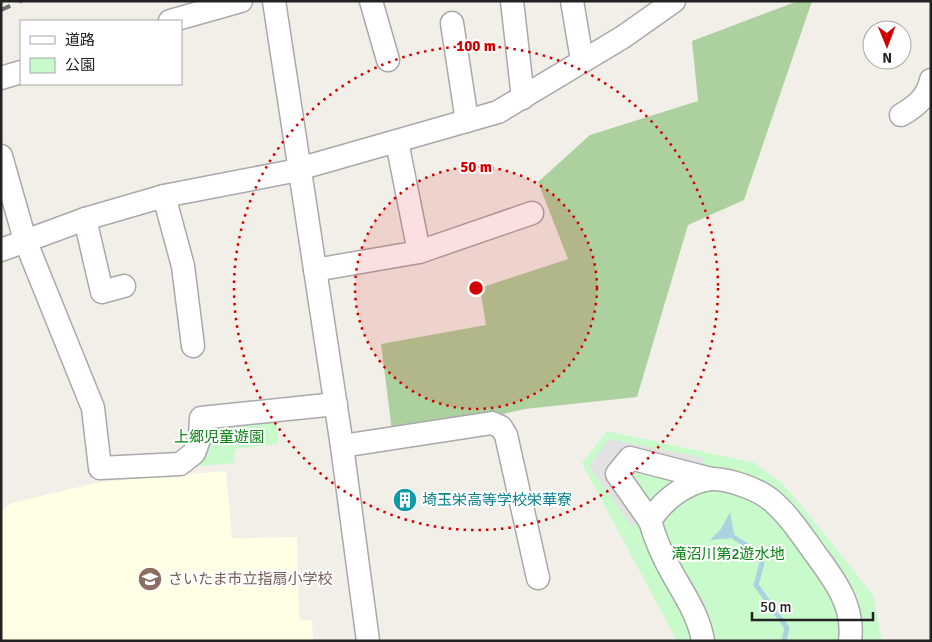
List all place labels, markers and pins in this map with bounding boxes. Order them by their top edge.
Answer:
centre of rings [467,279,485,297]
building icon: 埼玉栄高等学校栄華寮 [392,487,418,513]
place label: 埼玉栄高等学校栄華寮 [422,491,572,509]
school or university icon: さいたま市立指扇小学校 [137,566,163,592]
place label: さいたま市立指扇小学校 [168,570,333,588]

